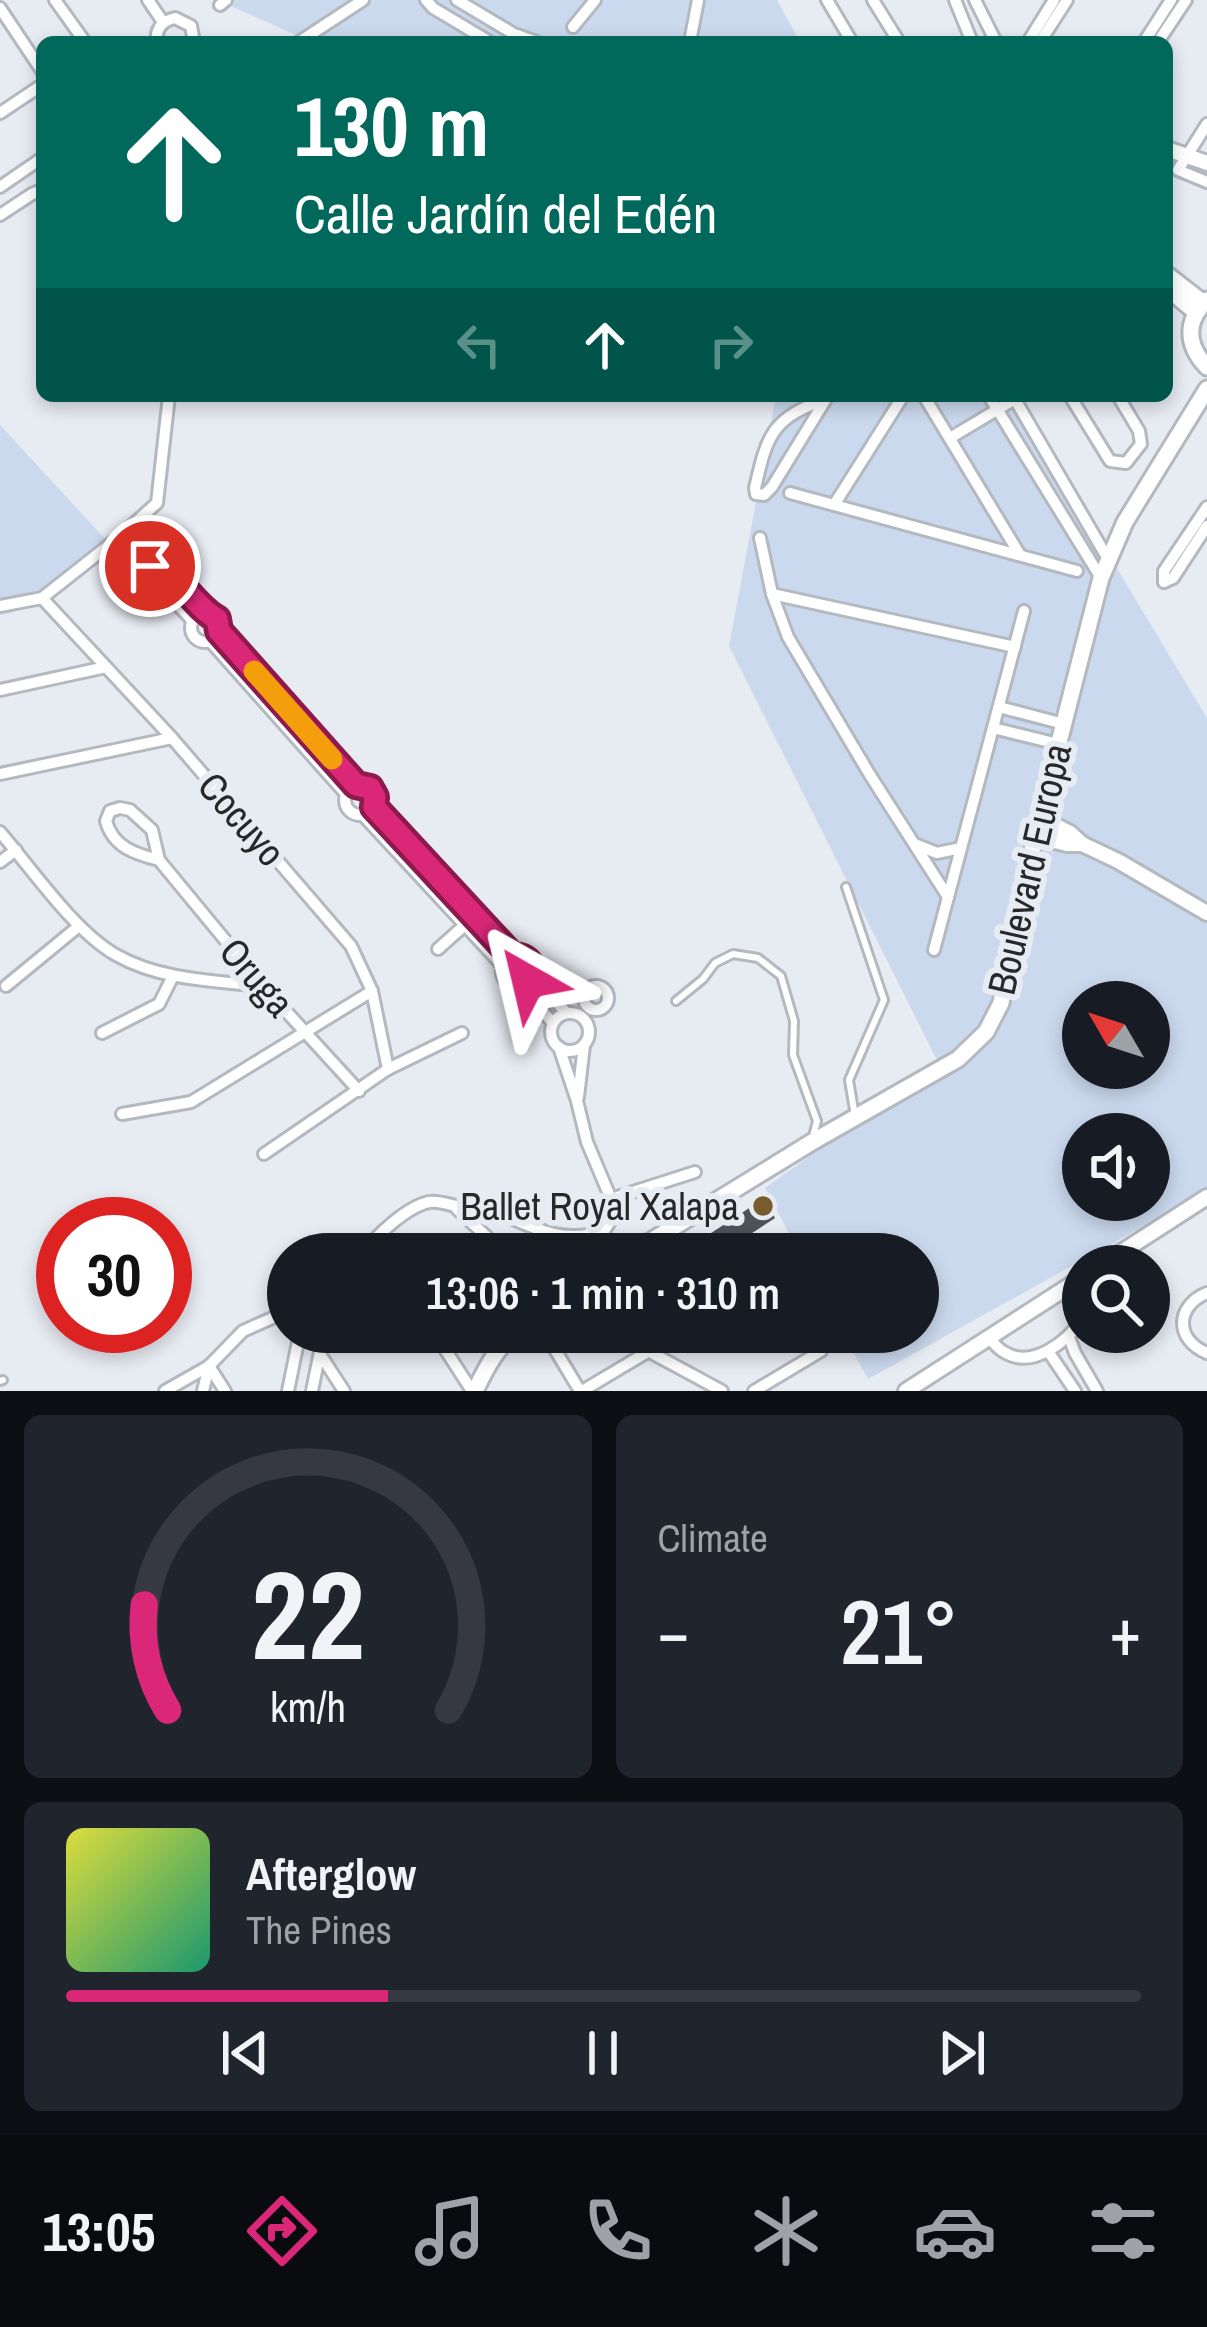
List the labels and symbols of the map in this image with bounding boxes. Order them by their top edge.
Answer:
pin [99,515,201,617]
street label: Boulevard Europa [975,738,1083,1000]
street label: Cocuyo [187,761,297,877]
position arrow [465,918,591,1044]
street label: Oruga [208,926,306,1028]
north arrow [1062,981,1170,1089]
place label: Ballet Royal Xalapa [460,1180,739,1232]
marker: Ballet Royal Xalapa [750,1193,776,1219]
speed limit sign: 30 [36,1197,192,1353]

